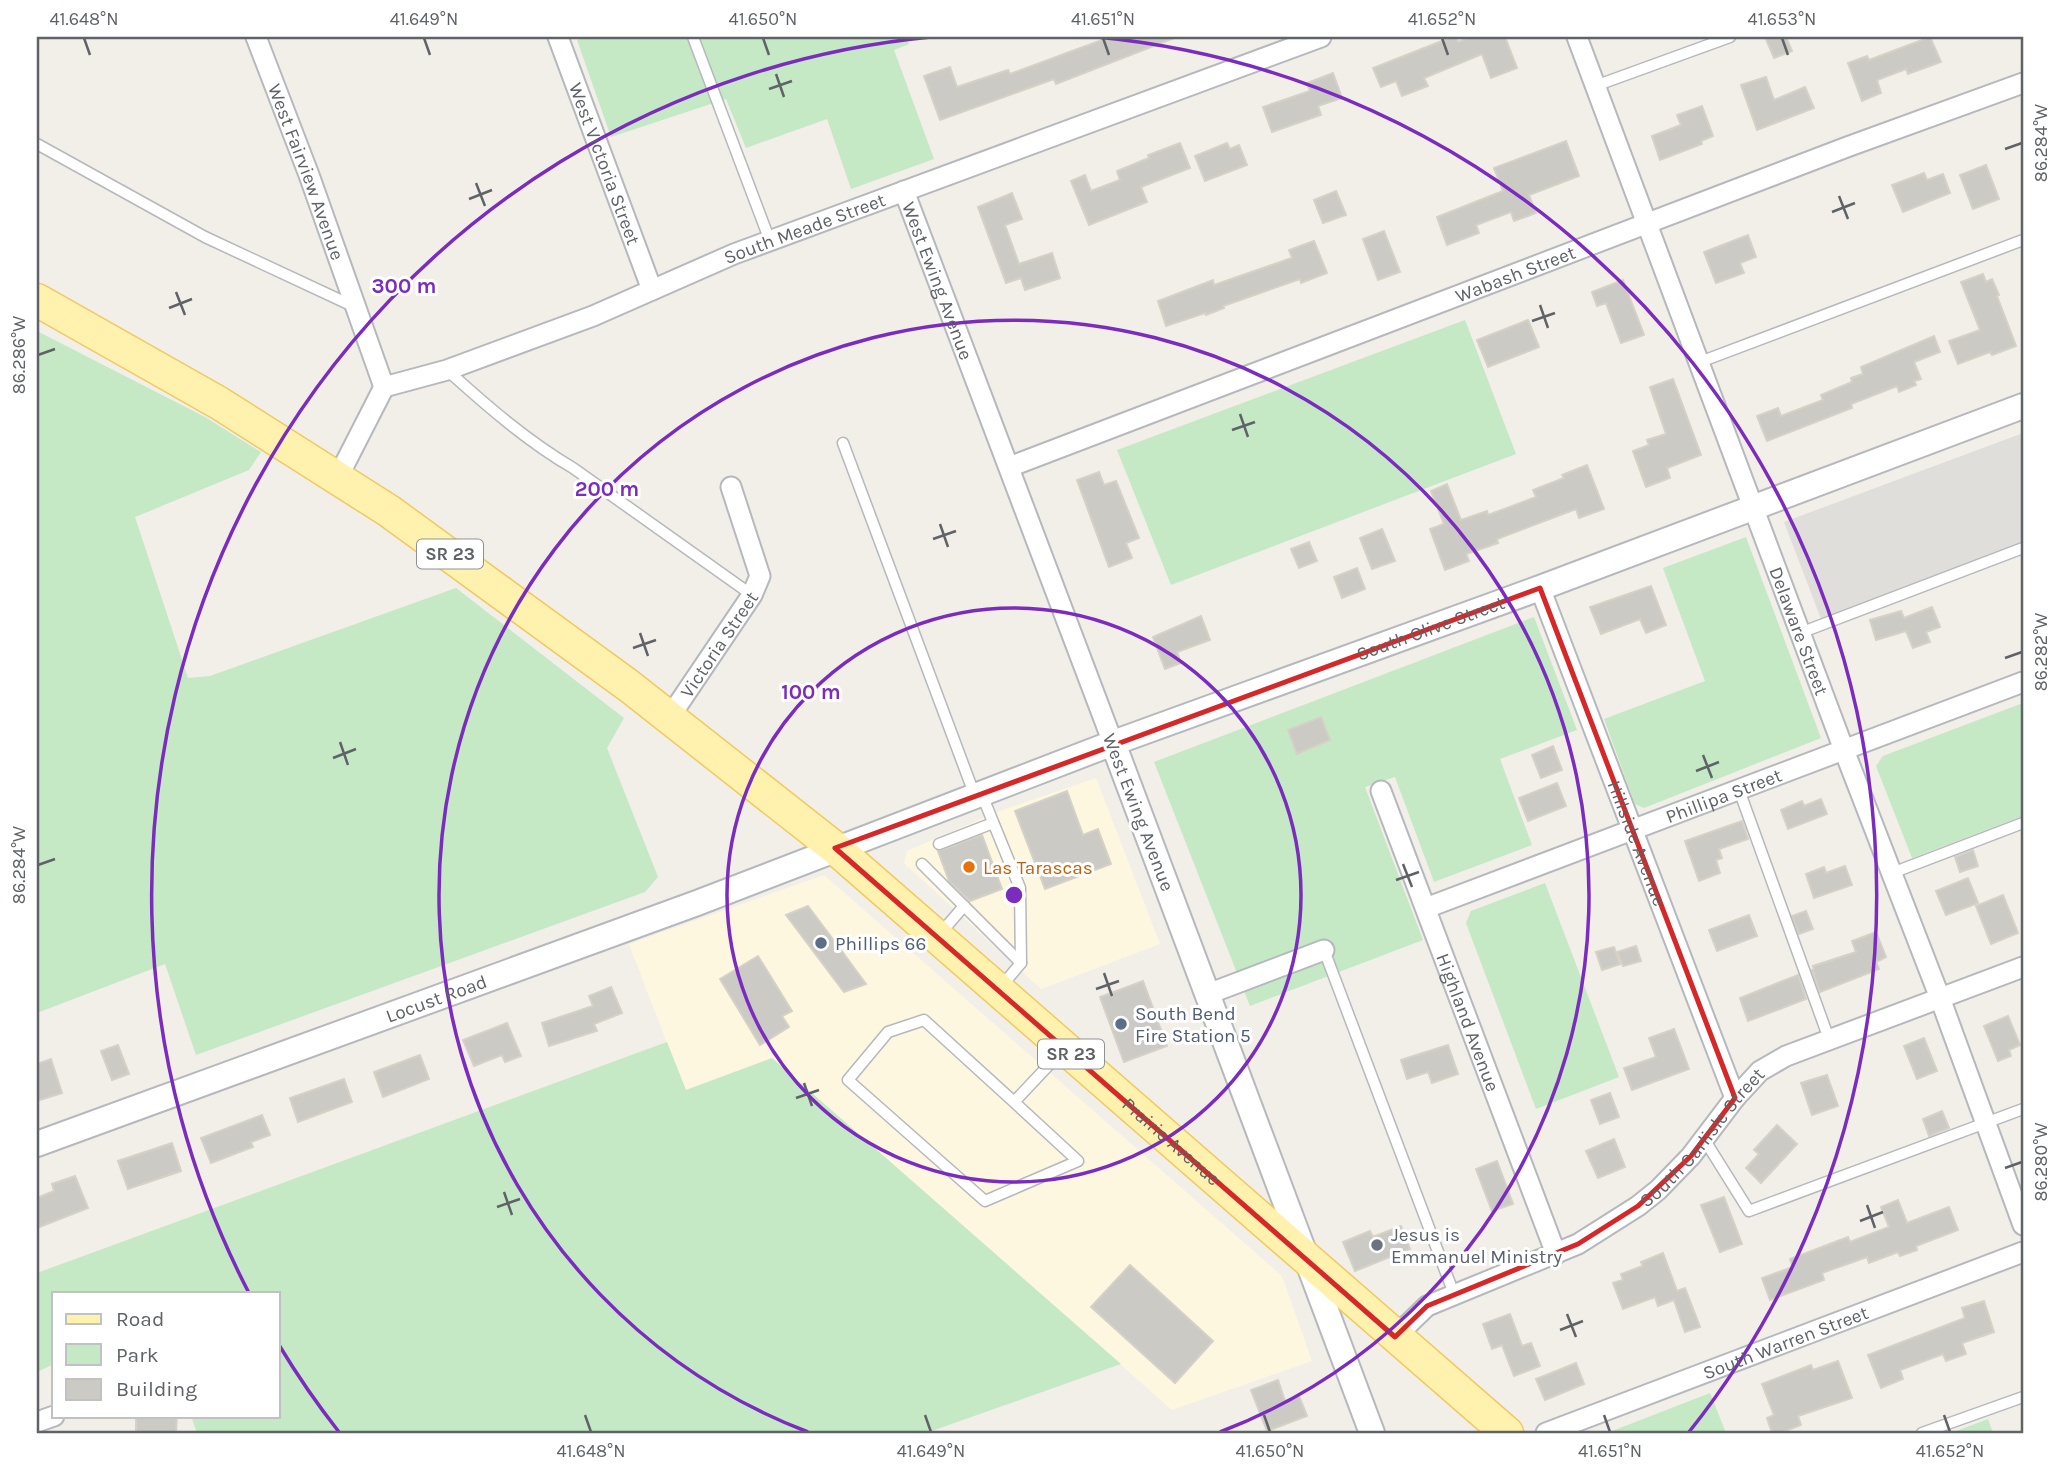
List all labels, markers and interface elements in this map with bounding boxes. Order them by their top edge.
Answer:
text: 41.648°N [49,8,119,30]
text: 41.649°N [390,8,458,30]
text: 41.650°N [729,8,797,30]
text: 41.651°N [1071,8,1135,30]
text: 41.652°N [1408,8,1476,30]
text: 41.653°N [1748,8,1816,30]
street label: West Victoria Street [564,80,644,248]
street label: West Fairview Avenue [263,81,348,263]
text: 86.284°W [2030,104,2052,182]
street label: South Meade Street [721,189,889,269]
street label: West Ewing Avenue [897,199,977,363]
street label: Wabash Street [1453,242,1579,307]
text: 300 m [372,274,436,298]
text: 86.286°W [8,316,30,394]
text: 200 m [575,477,639,501]
road number: SR 23 [417,540,483,568]
street label: Delaware Street [1764,564,1833,698]
street label: Victoria Street [676,587,763,702]
street label: South Olive Street [1354,592,1508,666]
text: 86.282°W [2030,613,2052,691]
text: 100 m [781,680,841,704]
street label: West Ewing Avenue [1098,730,1178,894]
street label: Phillipa Street [1663,764,1785,828]
street label: Hillside Avenue [1603,777,1671,909]
text: 86.284°W [8,826,30,904]
place label: Las Tarascas [983,857,1093,879]
marker: Las Tarascas [961,859,977,875]
centre of rings [1002,883,1026,907]
place label: Phillips 66 [835,933,926,955]
marker: Phillips 66 [813,935,829,951]
street label: Highland Avenue [1431,950,1504,1095]
street label: Locust Road [383,971,490,1028]
place label: South Bend Fire Station 5 [1135,1003,1251,1047]
marker: South Bend Fire Station 5 [1113,1016,1129,1032]
road number: SR 23 [1038,1040,1104,1069]
street label: South Carlisle Street [1636,1064,1769,1212]
street label: Prairie Avenue [1117,1093,1225,1191]
text: 86.280°W [2030,1123,2052,1201]
place label: Jesus is Emmanuel Ministry [1391,1224,1562,1268]
marker: Jesus is Emmanuel Ministry [1369,1237,1385,1253]
legend [52,1292,280,1418]
street label: South Warren Street [1700,1302,1871,1384]
text: Road [116,1307,164,1331]
text: Park [116,1343,159,1367]
text: Building [116,1377,197,1401]
text: 41.648°N [556,1440,626,1462]
text: 41.649°N [897,1440,965,1462]
text: 41.650°N [1236,1440,1304,1462]
text: 41.651°N [1578,1440,1642,1462]
text: 41.652°N [1916,1440,1984,1462]

